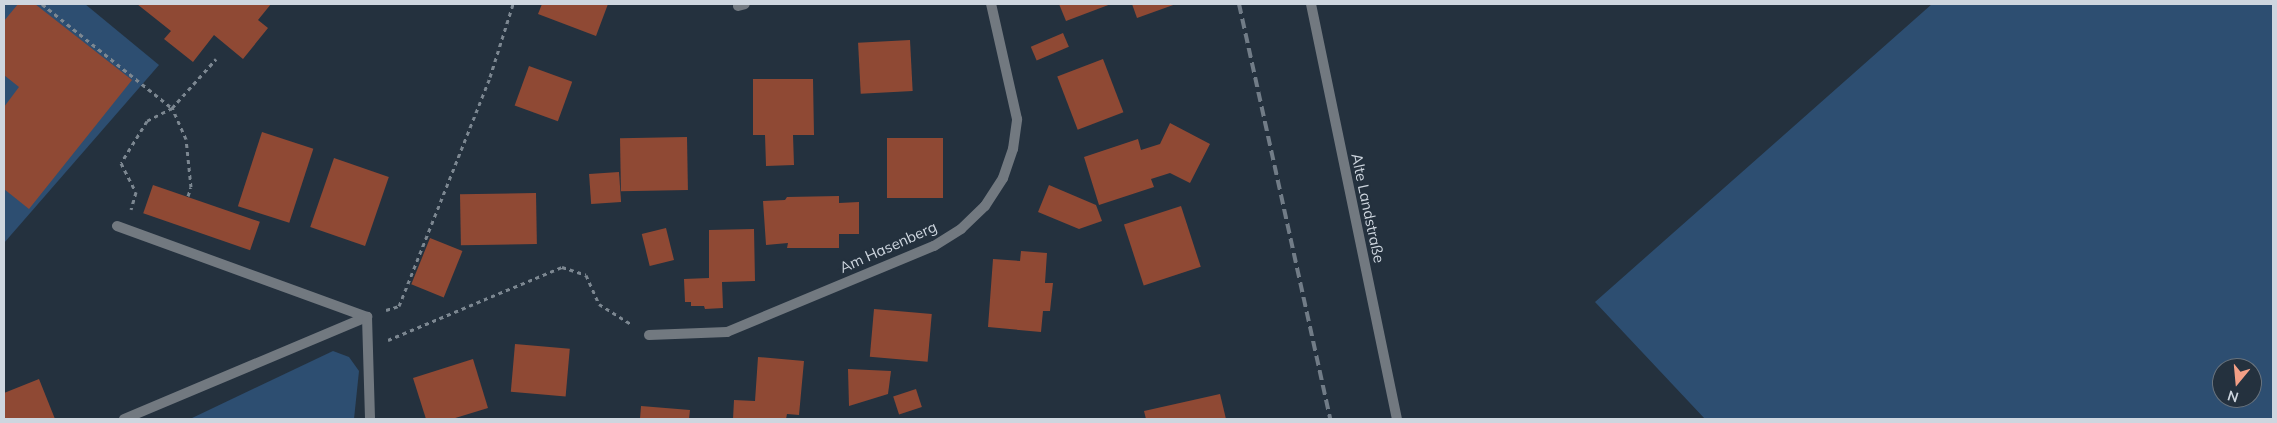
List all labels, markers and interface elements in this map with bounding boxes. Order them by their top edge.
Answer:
street label: Alte Landstraße [1348,152,1388,264]
street label: Am Hasenberg [837,218,939,276]
north arrow [2212,358,2262,408]
text: N [2225,386,2241,407]

